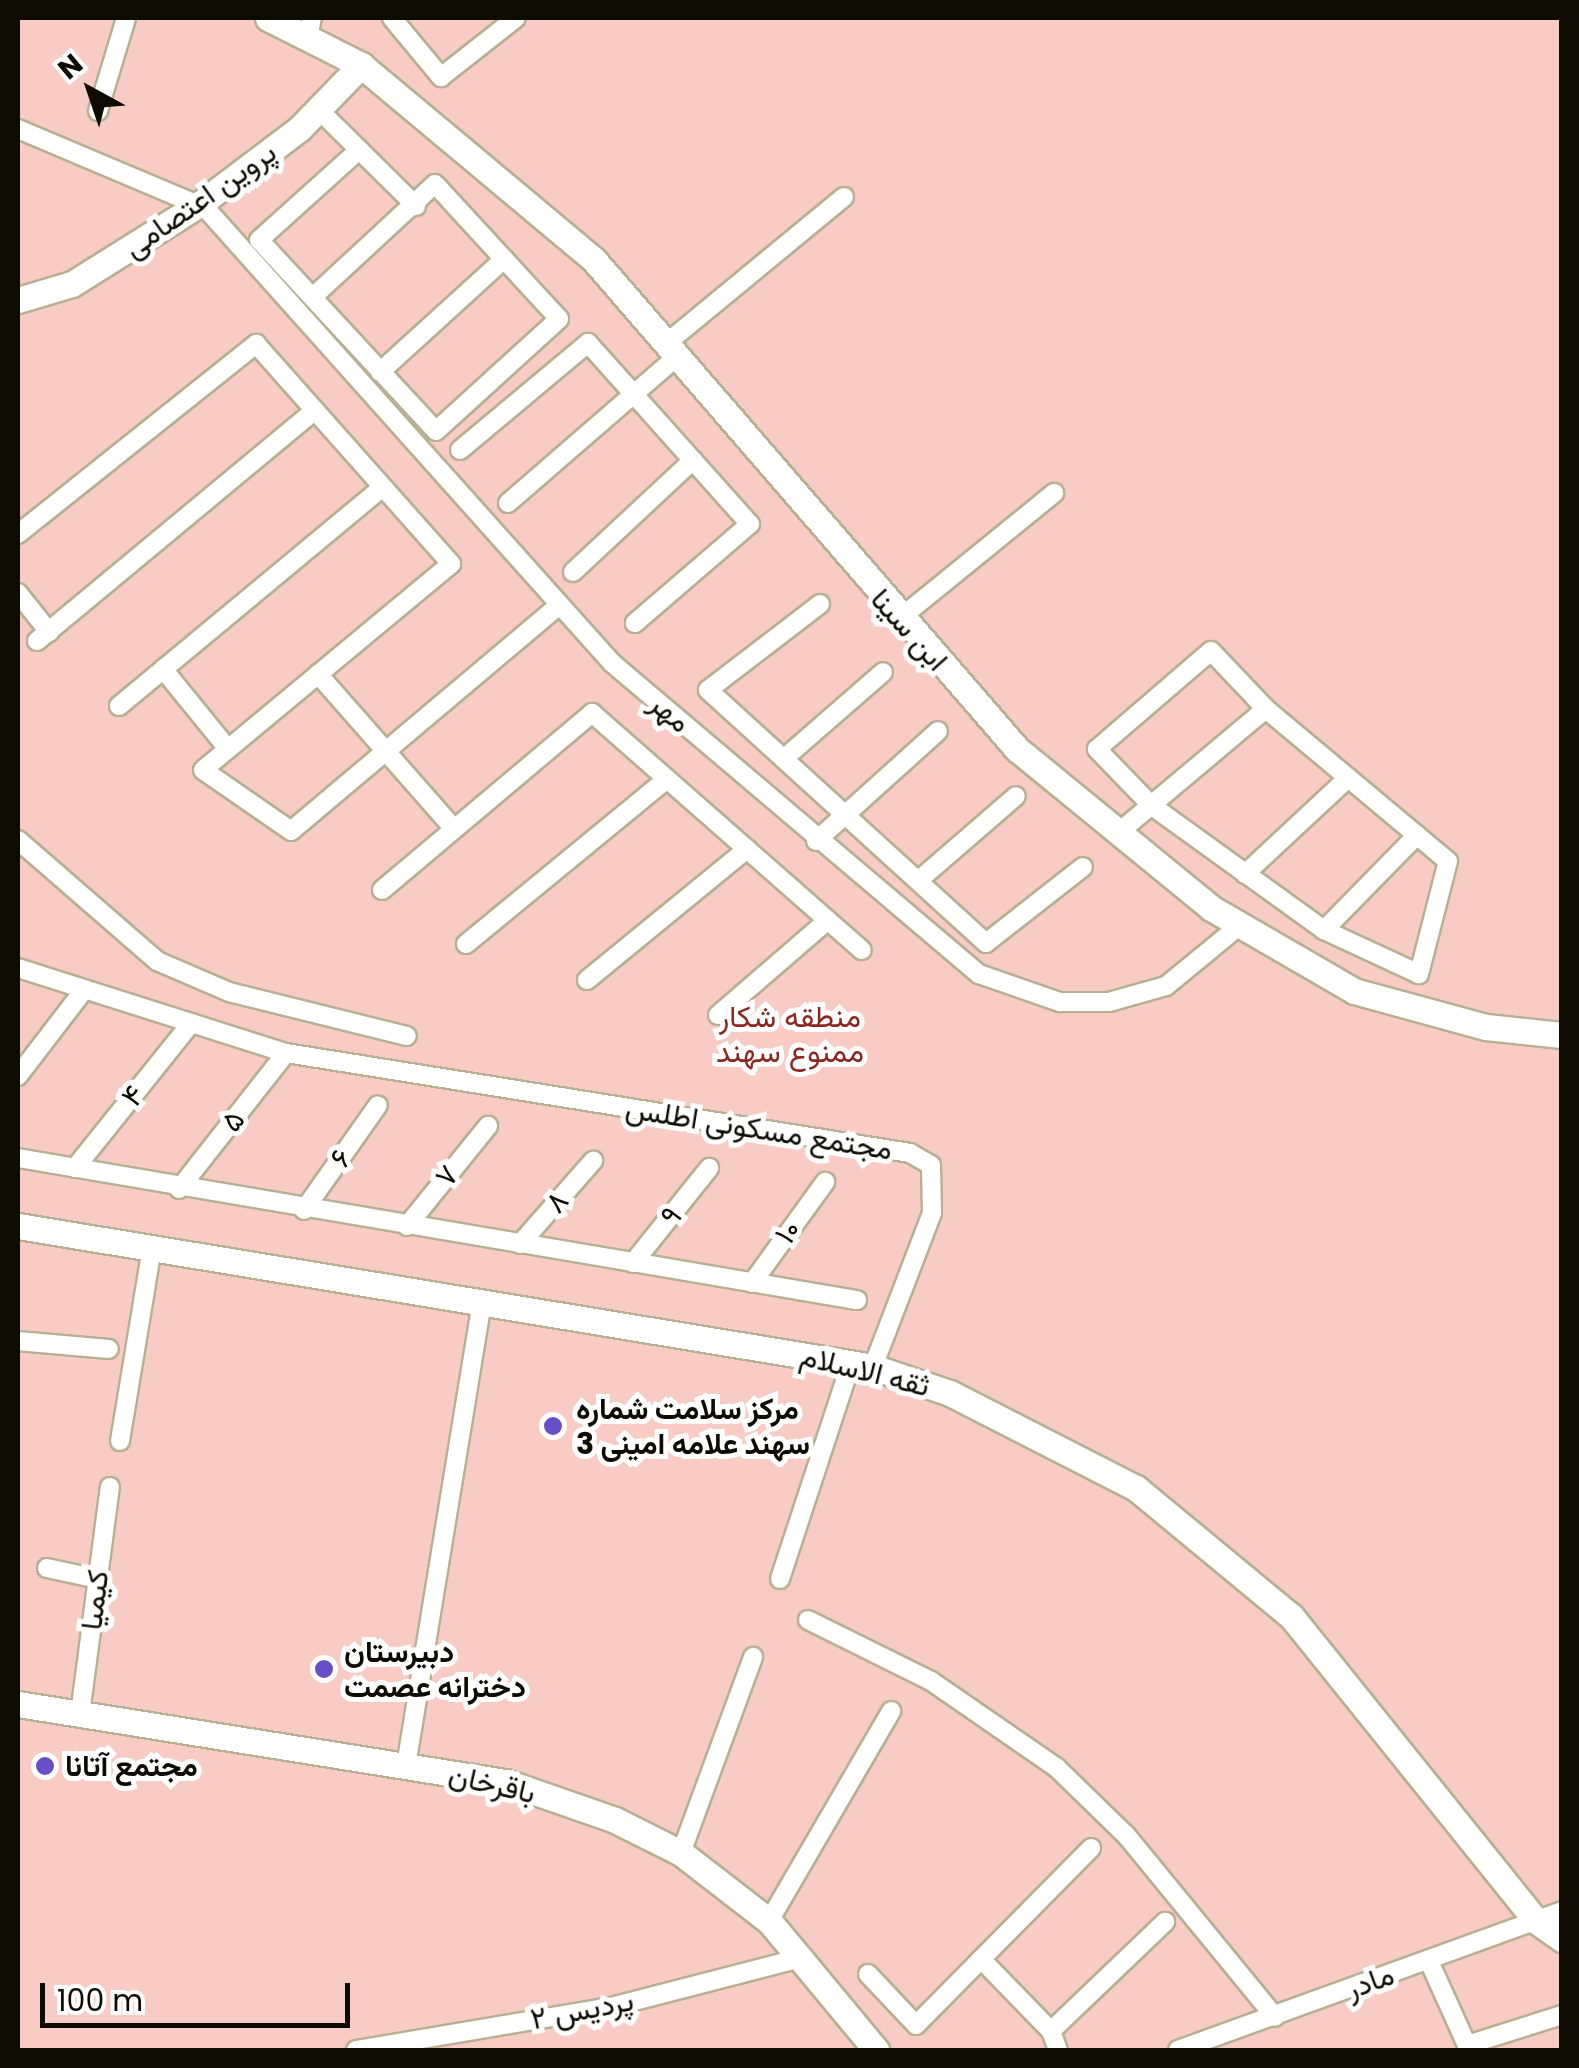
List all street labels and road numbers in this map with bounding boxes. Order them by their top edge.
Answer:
street label: پروین اعتصامی [117,134,283,266]
street label: ابن سینا [863,582,955,678]
street label: مهر [642,685,698,741]
street label: ۴ [114,1078,152,1114]
street label: مجتمع مسکونی اطلس [623,1090,895,1168]
street label: ۵ [213,1103,253,1139]
street label: ۶ [322,1142,360,1174]
street label: ۷ [427,1158,467,1194]
street label: ۸ [538,1184,576,1220]
street label: ۹ [652,1199,690,1233]
street label: ۱۰ [767,1213,809,1251]
street label: ثقه الاسلام [797,1338,933,1404]
street label: کیمیا [73,1568,117,1632]
street label: باقرخان [445,1757,539,1811]
street label: مادر [1341,1957,1399,2007]
street label: پردیس ۲ [527,1982,637,2038]

